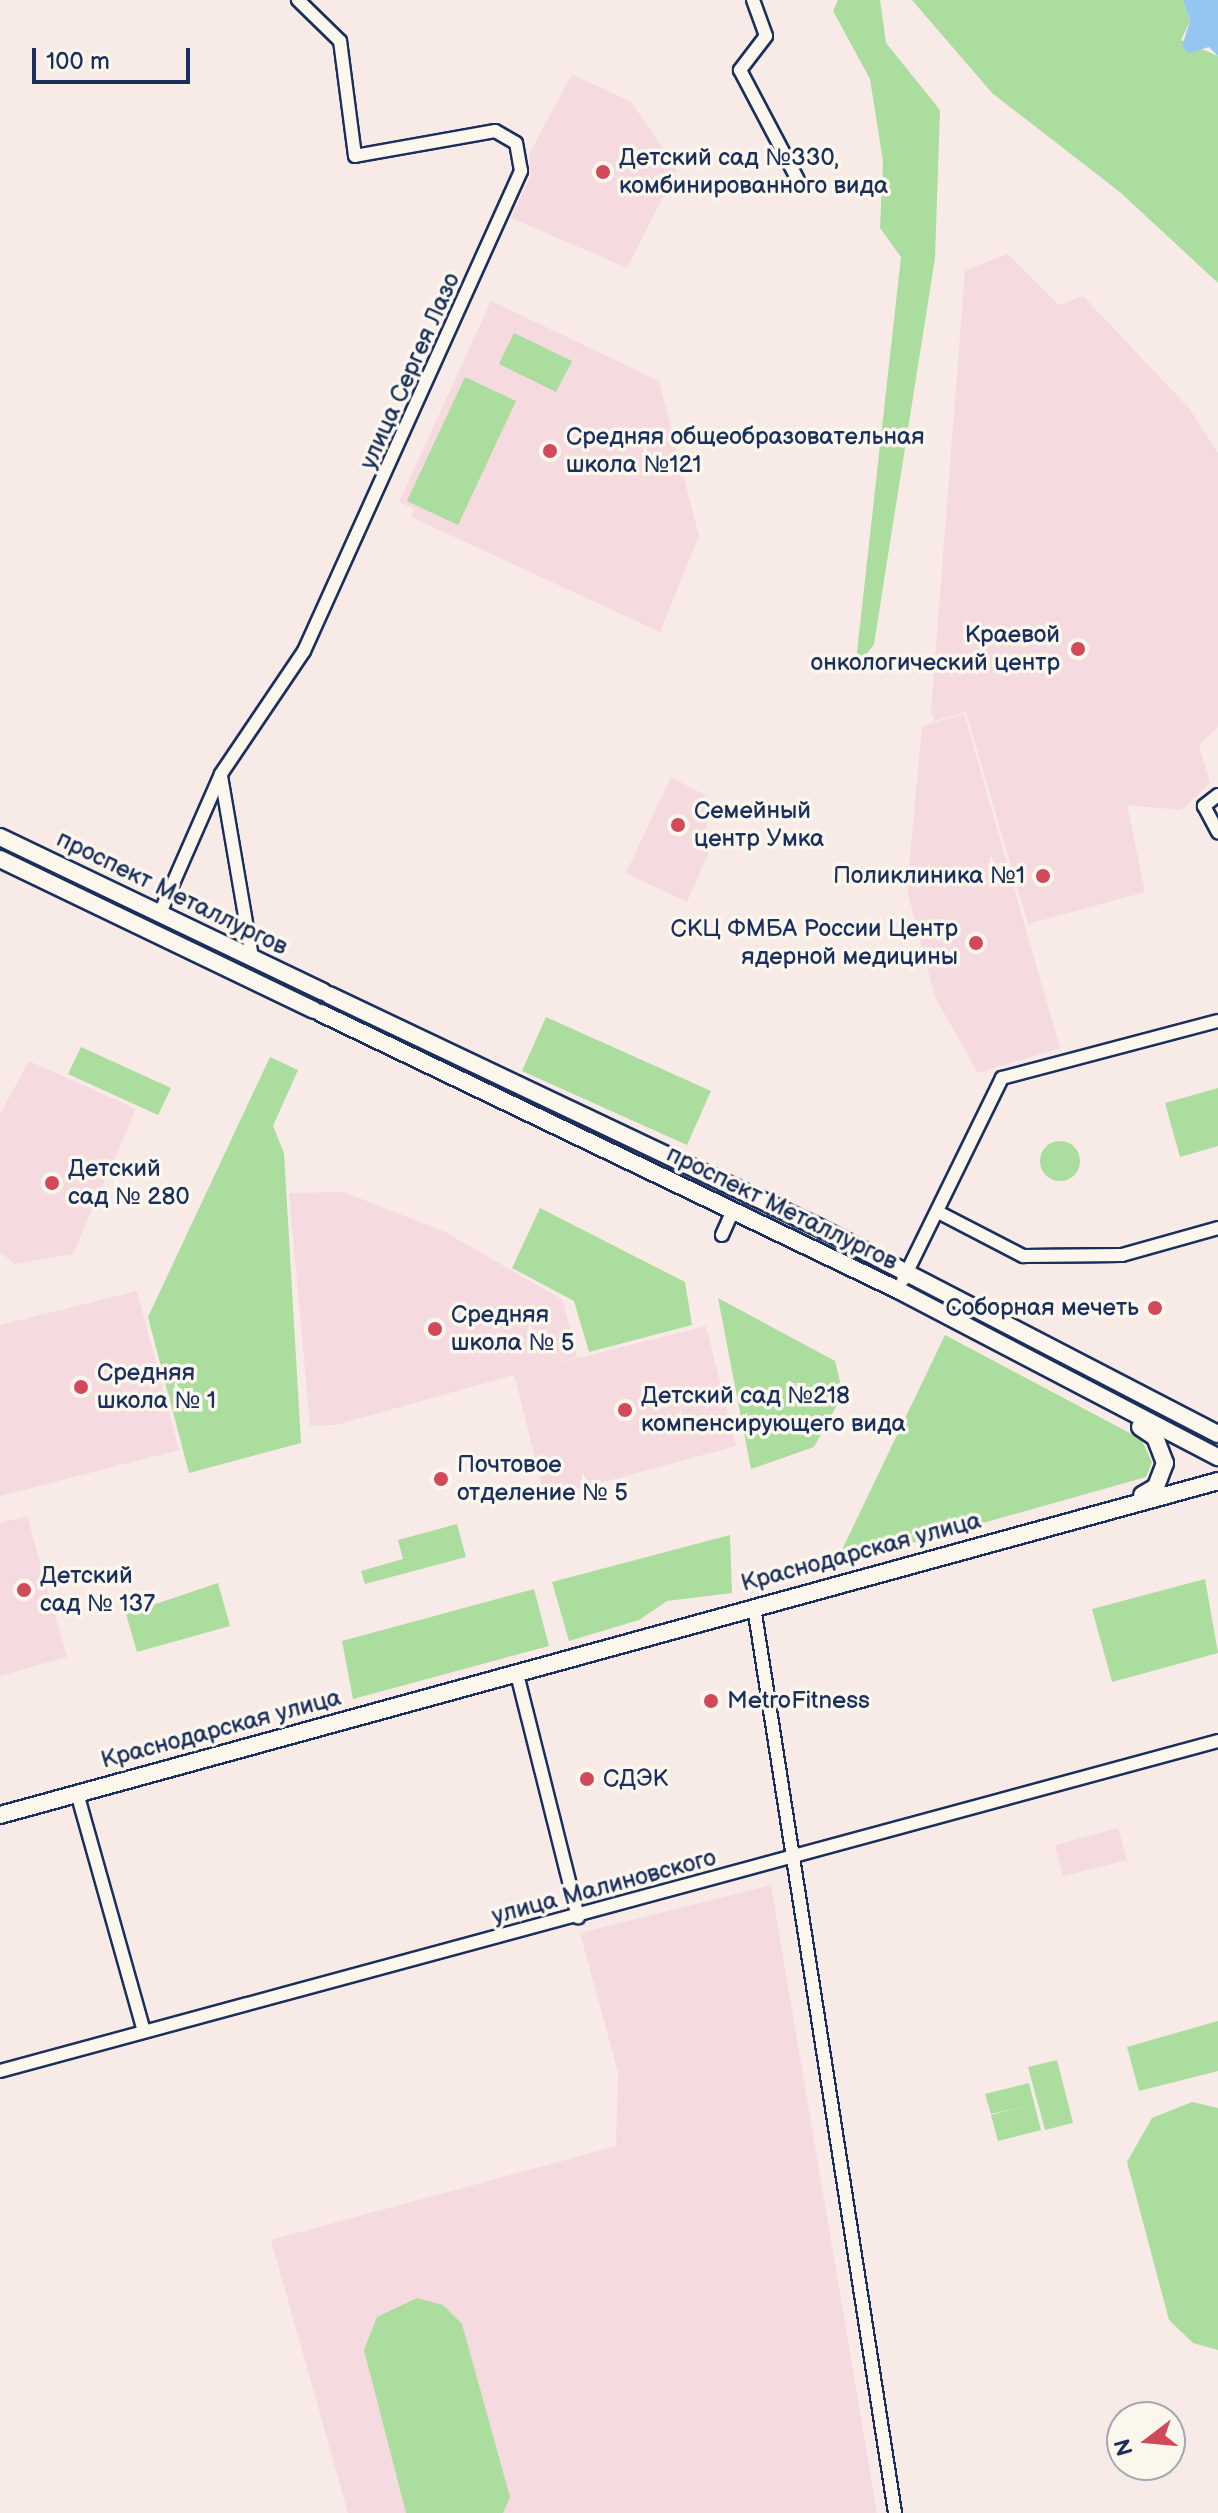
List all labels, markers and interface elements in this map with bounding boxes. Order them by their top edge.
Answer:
scale bar [36,32,194,82]
text: 100 m [46,47,110,76]
place label: Детский сад №330, комбинированного вида [619,144,888,200]
marker: Детский сад №330, комбинированного вида [594,163,612,181]
street label: улица Сергея Лазо [354,268,466,474]
place label: Средняя общеобразовательная школа №121 [566,423,925,479]
marker: Средняя общеобразовательная школа №121 [541,442,559,460]
place label: Краевой онкологический центр [811,621,1060,677]
marker: Краевой онкологический центр [1067,638,1089,660]
place label: Семейный центр Умка [694,797,824,853]
marker: Семейный центр Умка [669,816,687,834]
street label: проспект Металлургов [52,825,292,961]
place label: Поликлиника №1 [833,862,1025,890]
marker: Поликлиника №1 [1032,865,1054,887]
place label: СКЦ ФМБА России Центр ядерной медицины [671,915,958,971]
marker: СКЦ ФМБА России Центр ядерной медицины [965,932,987,954]
street label: проспект Металлургов [662,1140,902,1276]
place label: Детский сад № 280 [68,1155,190,1211]
marker: Детский сад № 280 [43,1174,61,1192]
place label: Соборная мечеть [945,1294,1139,1322]
marker: Соборная мечеть [1146,1299,1164,1317]
place label: Средняя школа № 5 [451,1301,574,1357]
marker: Средняя школа № 5 [426,1320,444,1338]
place label: Средняя школа № 1 [97,1359,216,1415]
marker: Средняя школа № 1 [72,1378,90,1396]
place label: Детский сад №218 компенсирующего вида [641,1382,906,1438]
marker: Детский сад №218 компенсирующего вида [616,1401,634,1419]
place label: Почтовое отделение № 5 [457,1451,628,1507]
marker: Почтовое отделение № 5 [432,1470,450,1488]
street label: Краснодарская улица [738,1506,984,1598]
place label: Детский сад № 137 [40,1562,155,1618]
marker: Детский сад № 137 [15,1581,33,1599]
street label: Краснодарская улица [98,1683,344,1775]
place label: MetroFitness [727,1687,870,1715]
marker: MetroFitness [702,1692,720,1710]
place label: СДЭК [603,1765,668,1793]
marker: СДЭК [578,1770,596,1788]
street label: улица Малиновского [489,1843,719,1931]
north arrow [1106,2401,1186,2481]
text: N [1109,2436,1140,2459]

